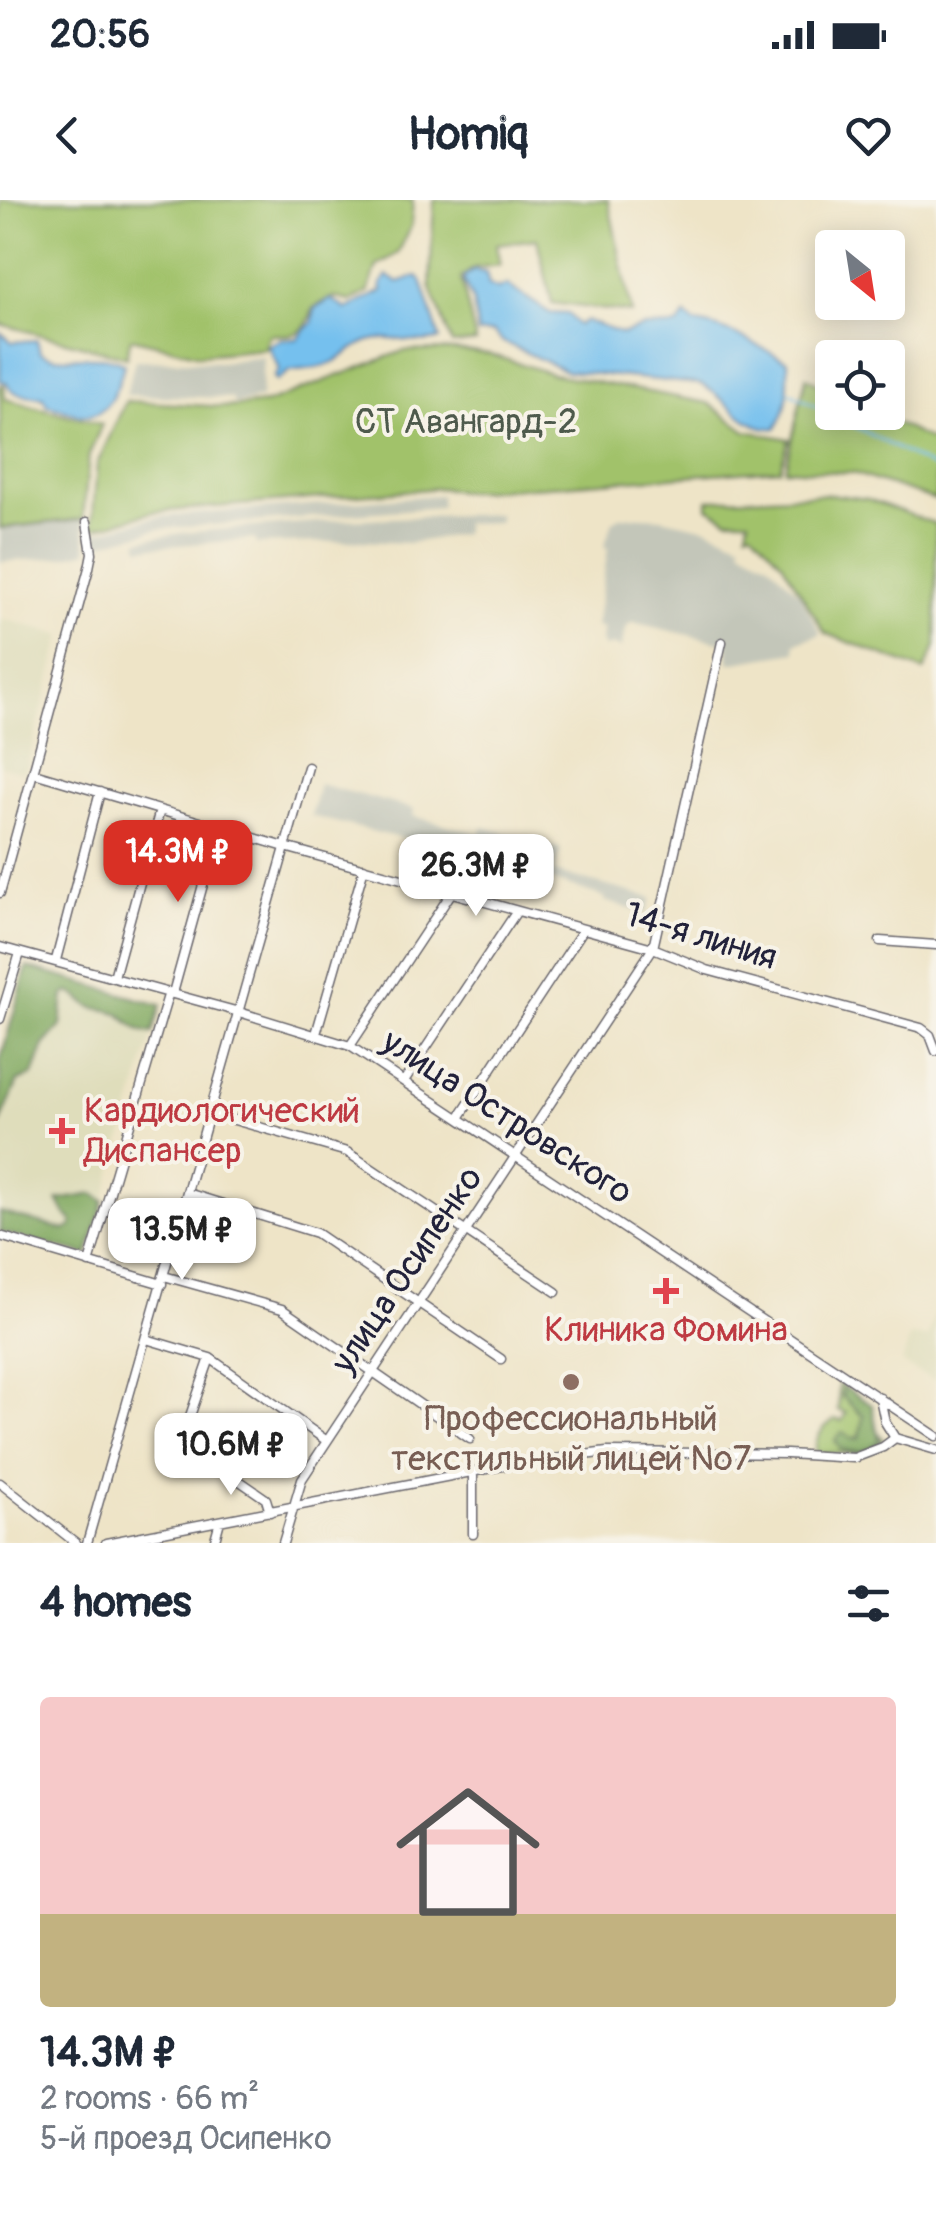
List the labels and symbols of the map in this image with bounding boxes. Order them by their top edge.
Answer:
north arrow [815,230,905,320]
park label: СТ Авангард-2 [355,400,577,444]
pin: 14.3M ₽ [86,820,270,905]
pin: 26.3M ₽ [384,834,568,919]
street label: 14-я линия [620,892,782,980]
street label: улица Островского [373,1019,640,1214]
place label: Кардиологический Диспансер [82,1089,360,1173]
marker: Кардиологический Диспансер [49,1118,75,1144]
street label: улица Осипенко [321,1158,492,1382]
pin: 13.5M ₽ [90,1198,274,1283]
marker: Клиника Фомина [653,1278,679,1304]
place label: Клиника Фомина [544,1308,788,1352]
marker: Профессиональный текстильный лицей №7 [560,1371,582,1393]
place label: Профессиональный текстильный лицей №7 [391,1397,751,1481]
pin: 10.6M ₽ [139,1413,323,1498]

